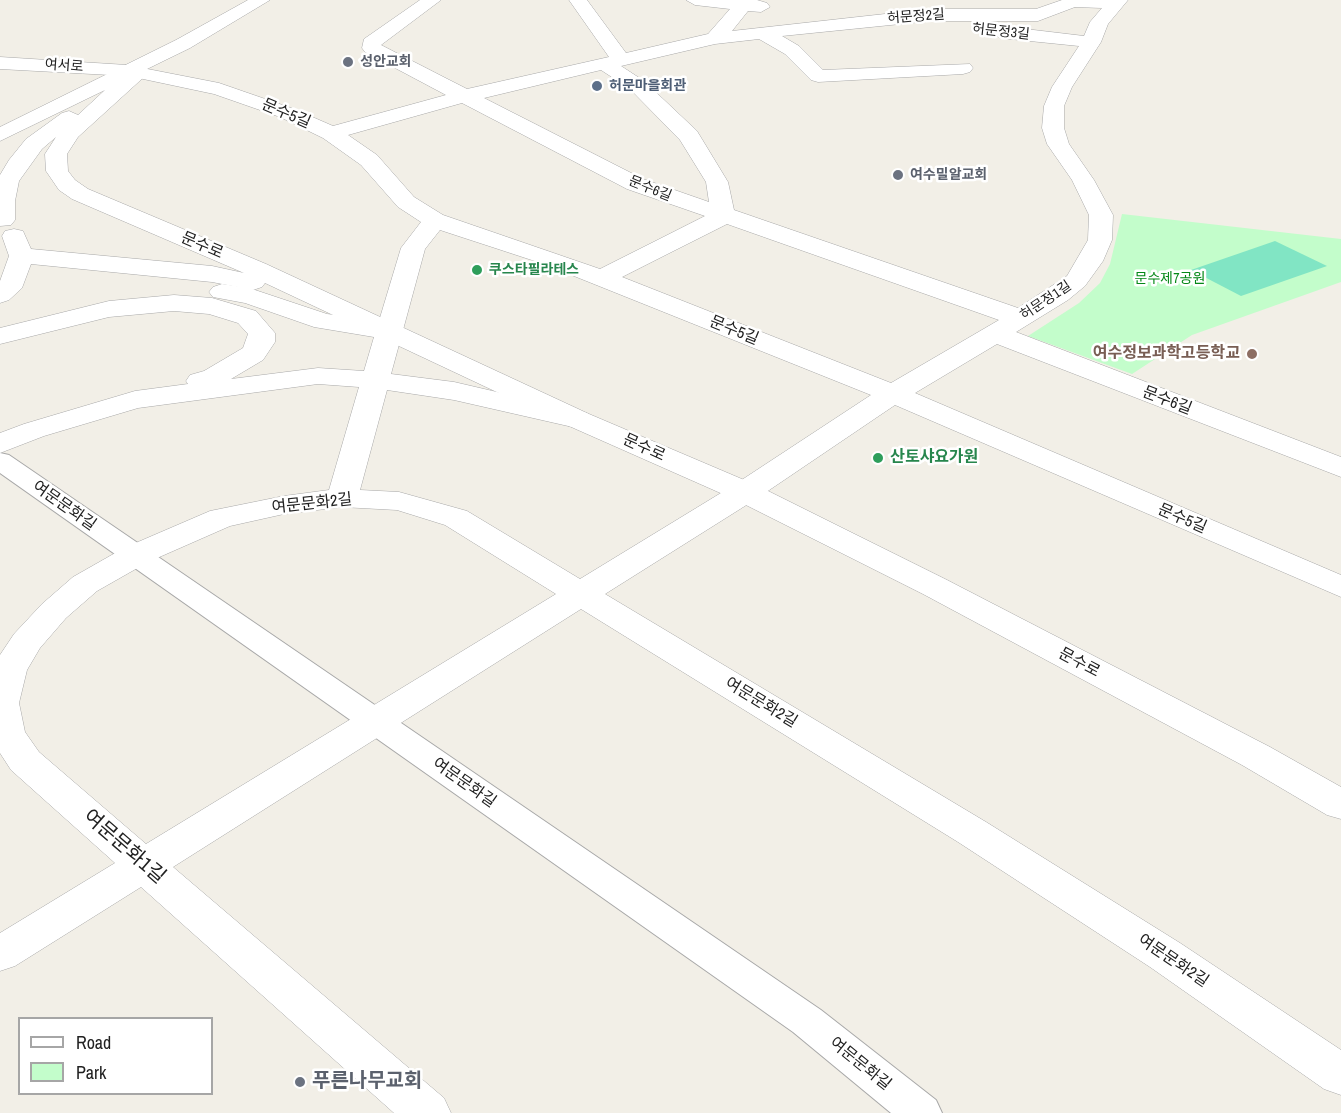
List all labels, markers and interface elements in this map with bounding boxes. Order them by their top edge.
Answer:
street label: 허문정2길 [887,7,945,27]
street label: 허문정3길 [971,21,1031,43]
place label: 성안교회 [360,54,412,70]
marker: 성안교회 [341,55,355,69]
street label: 여서로 [44,56,84,76]
place label: 허문마을회관 [609,78,686,94]
marker: 허문마을회관 [590,79,604,93]
street label: 문수5길 [259,95,313,133]
place label: 여수밀알교회 [910,167,987,183]
marker: 여수밀알교회 [891,168,905,182]
street label: 문수6길 [626,173,674,205]
street label: 문수로 [178,229,226,263]
place label: 쿠스타필라테스 [489,262,579,278]
marker: 쿠스타필라테스 [470,263,484,277]
park label: 문수제7공원 [1135,271,1205,287]
street label: 허문정1길 [1017,278,1075,324]
street label: 문수5길 [707,312,761,350]
place label: 여수정보과학고등학교 [1093,344,1240,364]
marker: 여수정보과학고등학교 [1245,347,1259,361]
street label: 문수6길 [1140,383,1194,419]
street label: 문수로 [620,430,668,466]
place label: 산토샤요가원 [890,448,978,468]
marker: 산토샤요가원 [871,451,885,465]
street label: 여문문화길 [28,477,100,535]
street label: 여문문화2길 [271,490,353,518]
street label: 문수5길 [1155,500,1209,538]
street label: 문수로 [1055,644,1103,682]
street label: 여문문화2길 [721,674,801,732]
street label: 여문문화길 [428,754,500,812]
street label: 여문문화1길 [78,805,170,889]
street label: 여문문화2길 [1134,930,1212,992]
legend [18,1017,213,1095]
text: Road [76,1030,111,1055]
street label: 여문문화길 [825,1033,895,1095]
text: Park [76,1060,106,1085]
place label: 푸른나무교회 [312,1070,422,1094]
marker: 푸른나무교회 [293,1075,307,1089]

